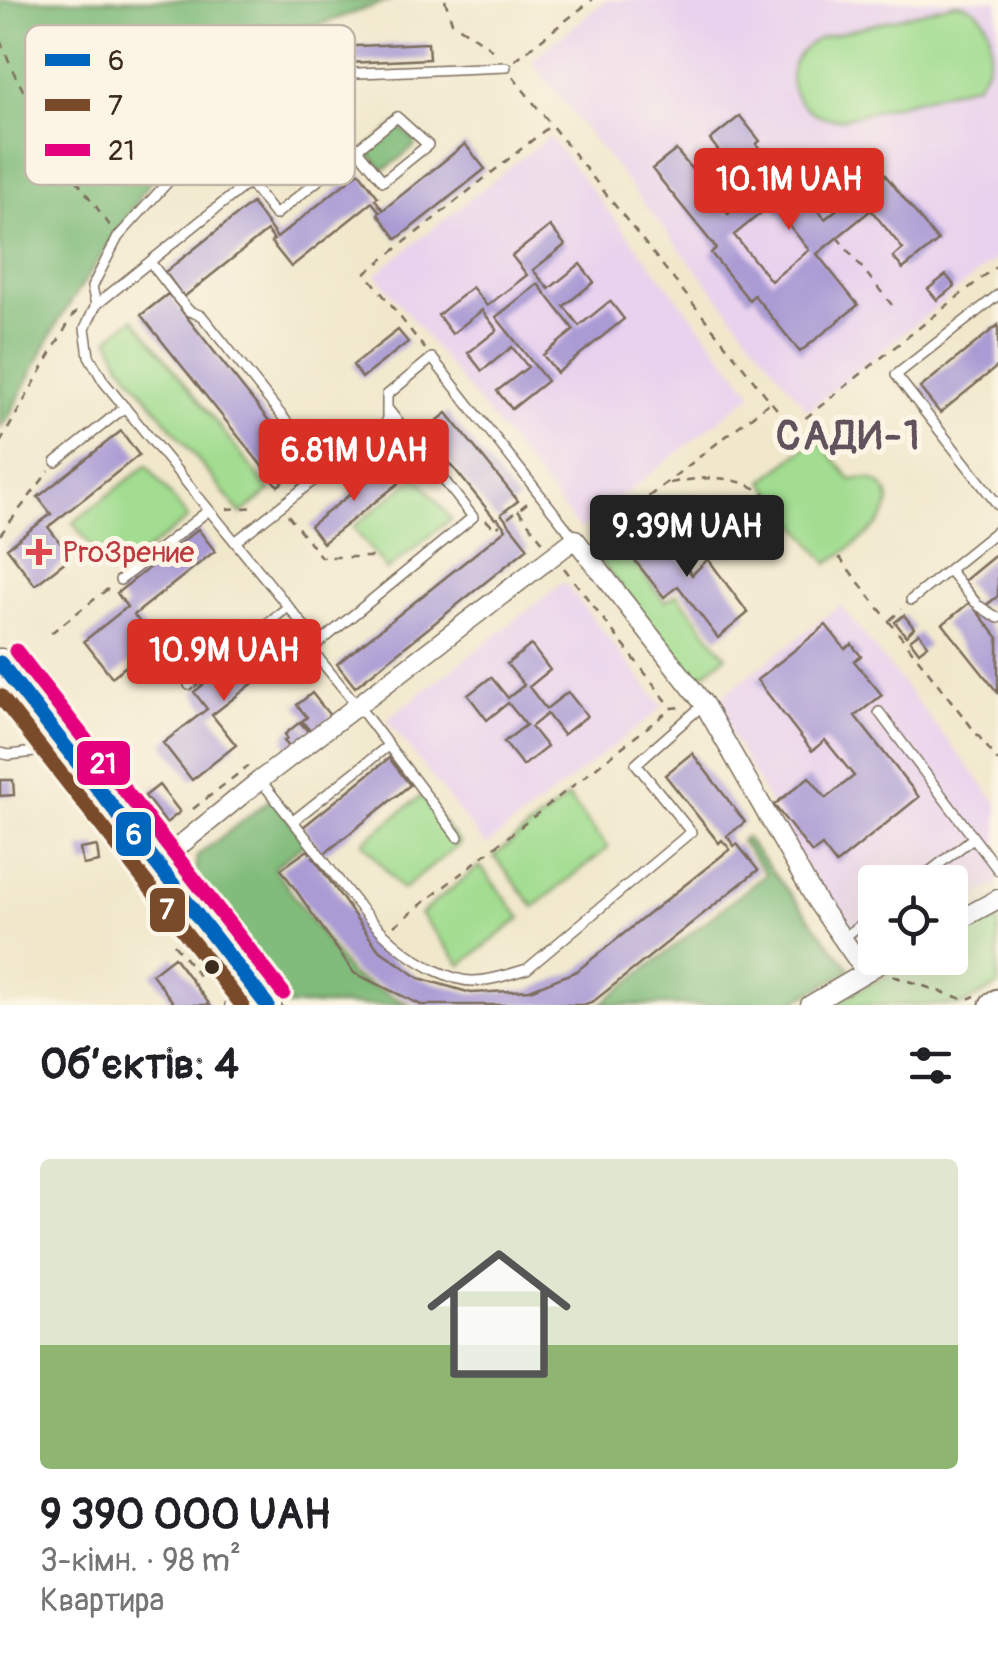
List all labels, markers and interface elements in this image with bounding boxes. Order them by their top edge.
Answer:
legend [25,25,355,185]
text: 6 [108,44,124,79]
text: 7 [108,89,123,124]
text: 21 [108,134,135,169]
pin: 10.1M UAH [675,148,903,233]
text: 10.1M UAH [716,160,862,200]
district label: САДИ-1 [776,412,922,461]
pin: 6.81M UAH [240,419,468,504]
text: 6.81M UAH [281,431,427,471]
pin: 9.39M UAH [573,495,801,580]
text: 9.39M UAH [612,507,762,547]
place label: ProЗрение [62,534,194,571]
marker: ProЗрение [26,539,52,565]
pin: 10.9M UAH [110,619,338,704]
text: 10.9M UAH [149,631,299,671]
line badge: 21 [75,739,132,787]
text: 21 [90,747,116,782]
line badge: 6 [114,810,153,858]
text: 6 [126,818,142,853]
map controls [858,865,968,975]
button: locate [858,865,968,975]
line badge: 7 [148,886,187,934]
text: 7 [160,893,175,928]
unlabelled marker [202,957,222,977]
icon: filters [903,1038,958,1093]
text: Об’єктів: 4 [40,1039,239,1091]
icon: home [409,1224,589,1404]
text: 9 390 000 UAH [40,1489,330,1541]
text: 3-кімн. · 98 m² [40,1541,241,1581]
text: Квартира [40,1581,164,1621]

